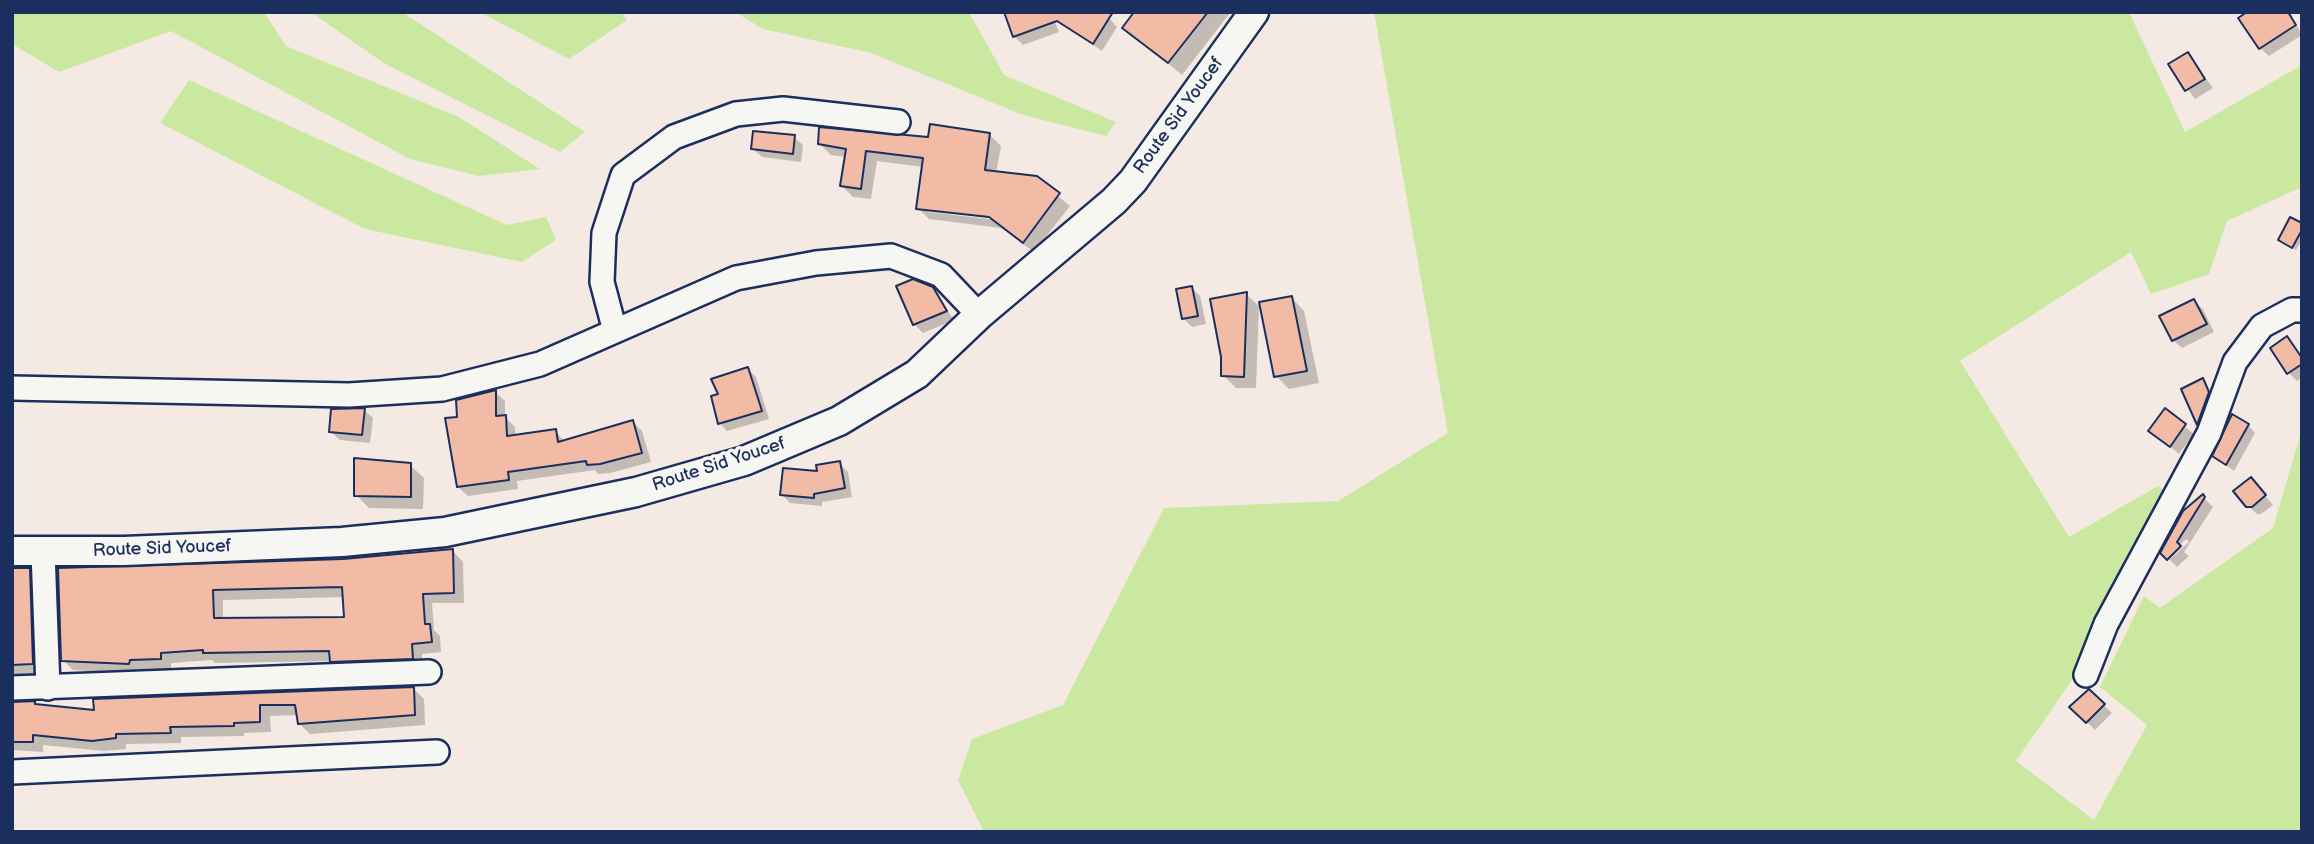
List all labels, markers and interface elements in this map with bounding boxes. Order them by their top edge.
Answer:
street label: Route Sid Youcef [1130,54,1228,178]
street label: Route Sid Youcef [650,433,788,497]
street label: Route Sid Youcef [92,536,232,562]

